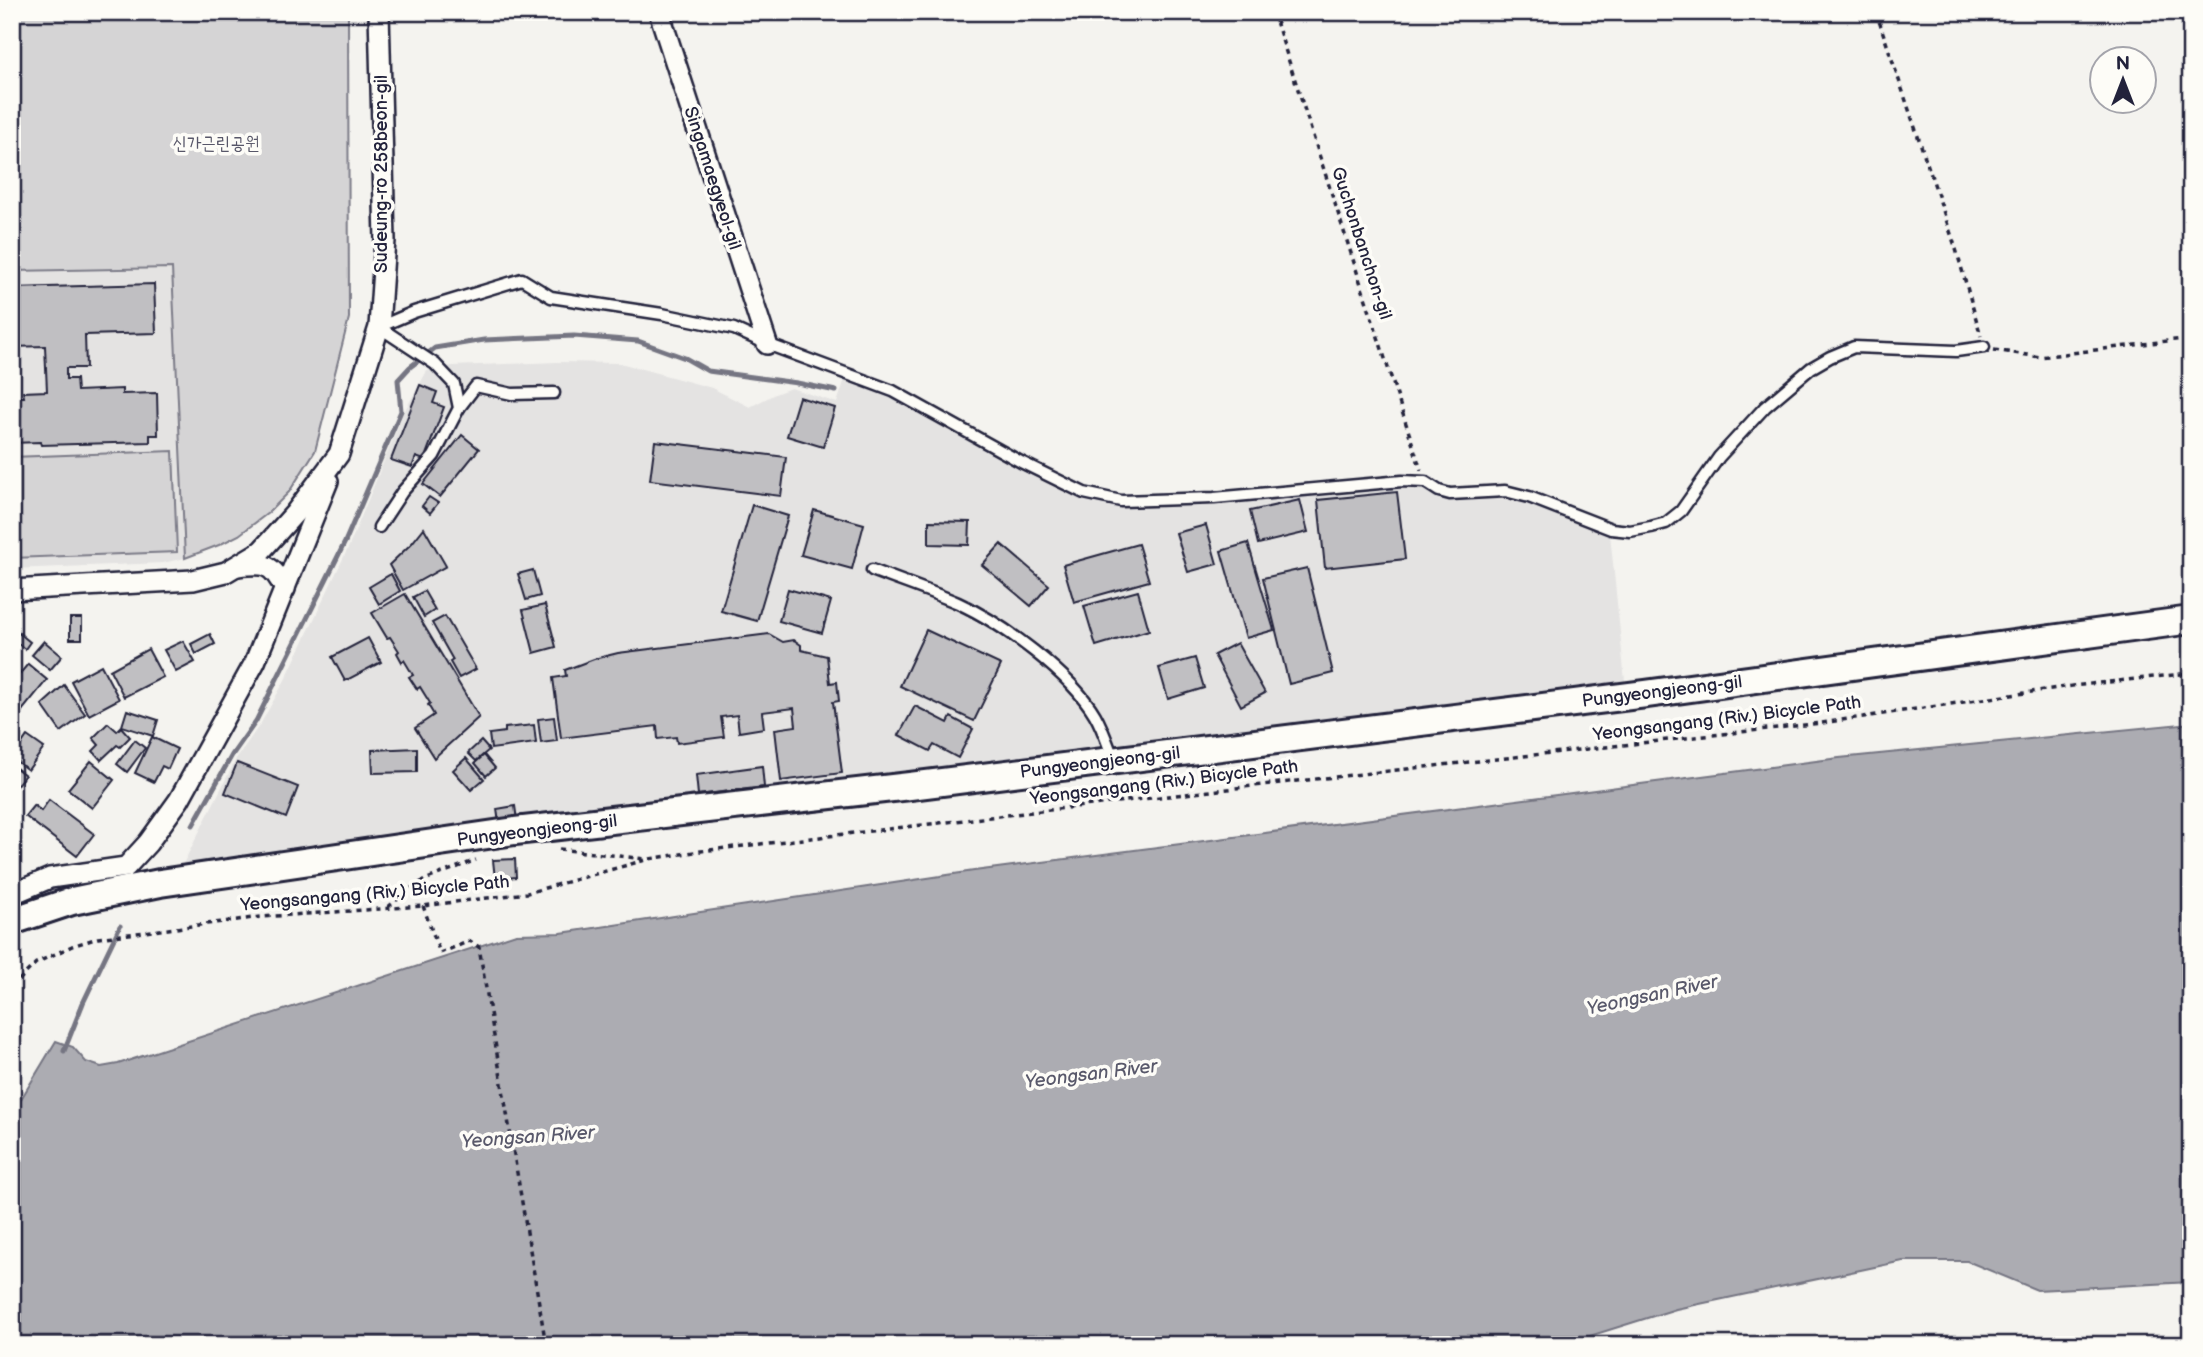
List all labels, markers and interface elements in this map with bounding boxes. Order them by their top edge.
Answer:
north arrow [2088,46,2158,116]
text: N [2116,53,2130,76]
street label: Sudeung-ro 258beon-gil [371,75,392,273]
street label: Singamaegyeol-gil [679,104,746,252]
park label: 신가근린공원 [173,133,259,154]
street label: Guchonbanchon-gil [1327,164,1396,322]
street label: Pungyeongjeong-gil [1581,671,1743,712]
street label: Yeongsangang (Riv.) Bicycle Path [1591,692,1862,745]
street label: Pungyeongjeong-gil [1019,742,1181,783]
street label: Yeongsangang (Riv.) Bicycle Path [1028,756,1299,809]
street label: Pungyeongjeong-gil [456,810,618,851]
street label: Yeongsangang (Riv.) Bicycle Path [239,871,510,916]
water label: Yeongsan River [1585,970,1721,1021]
water label: Yeongsan River [1024,1055,1160,1094]
water label: Yeongsan River [461,1121,596,1154]

